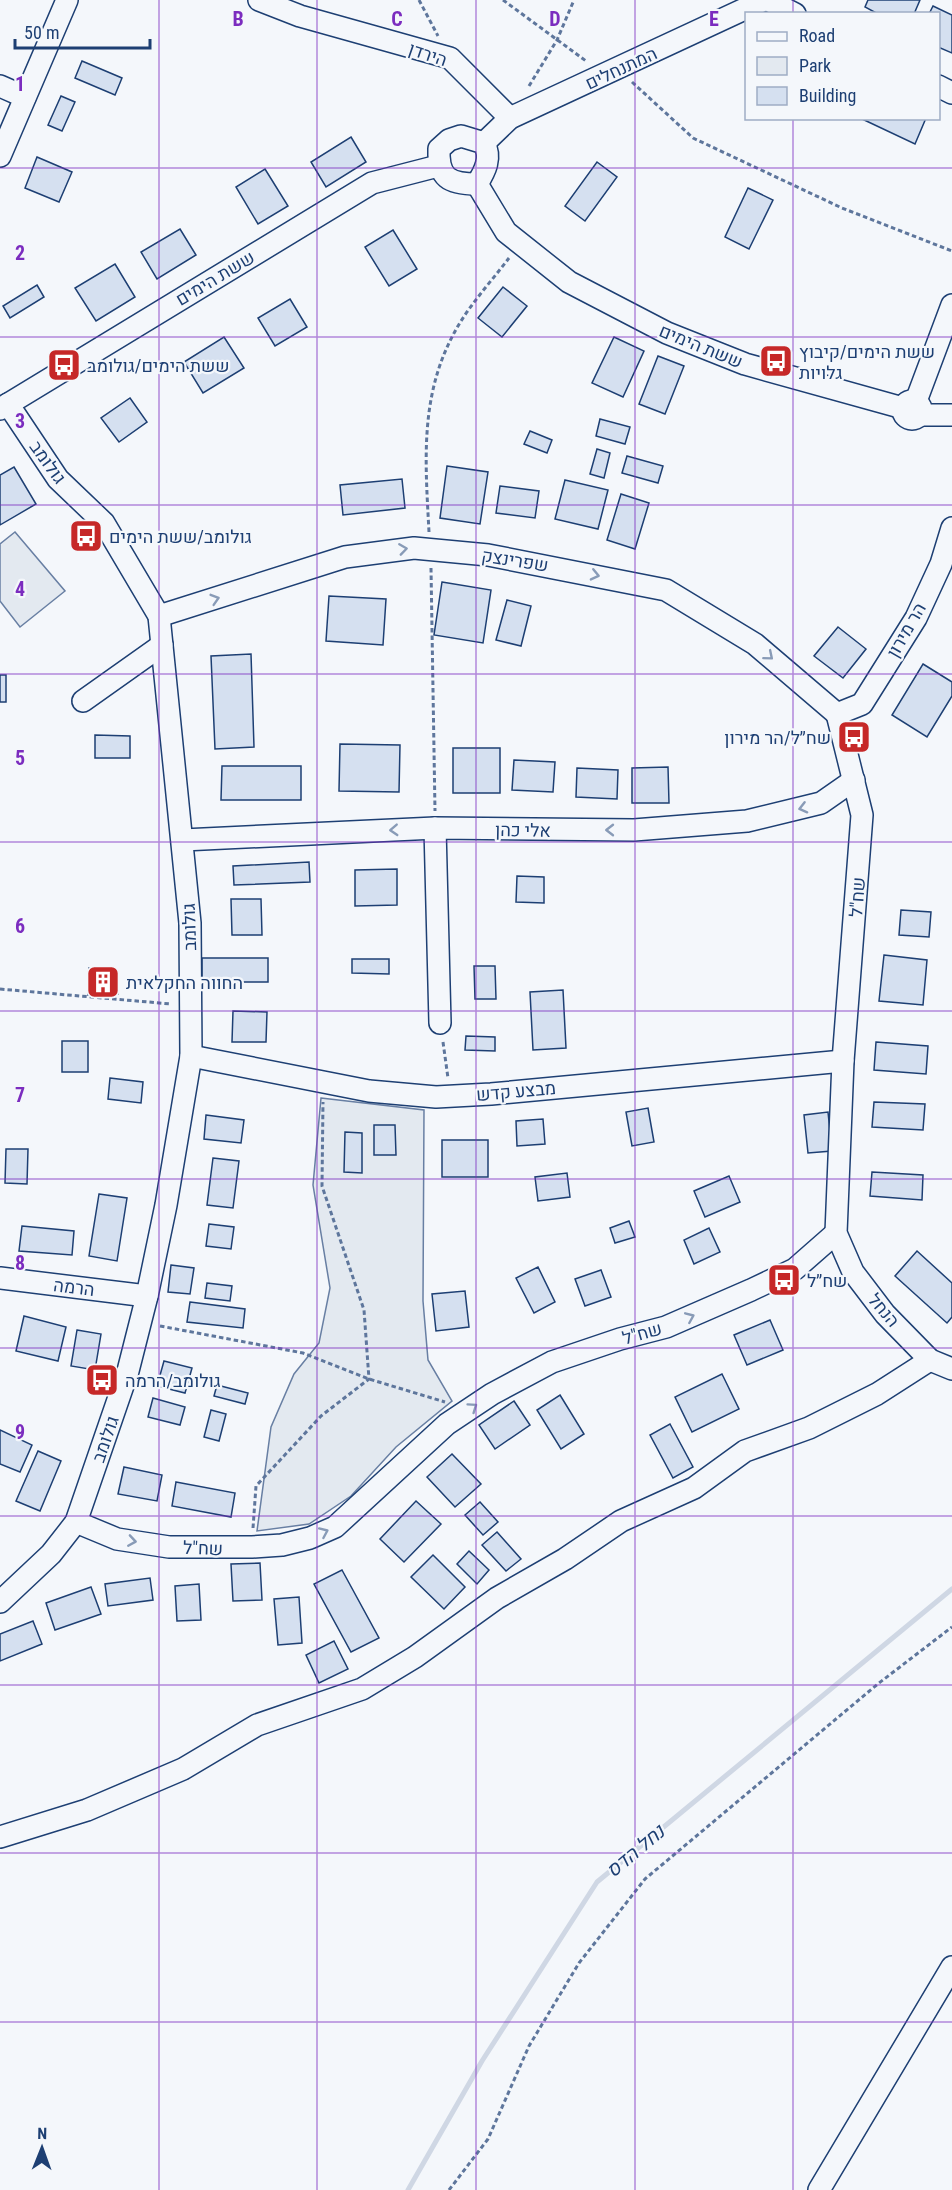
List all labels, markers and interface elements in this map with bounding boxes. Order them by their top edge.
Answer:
text: B [232,7,244,31]
text: C [391,7,403,31]
text: D [549,7,561,31]
text: E [709,7,719,31]
scale bar [15,12,150,50]
legend [745,12,940,120]
text: 50 m [24,22,59,43]
text: Road [799,25,835,46]
street label: הירדן [406,38,450,70]
street label: המתנחלים [582,42,660,94]
text: Park [799,55,831,76]
text: 1 [15,72,25,96]
text: Building [799,85,856,106]
text: 2 [15,241,25,265]
street label: ששת הימים [172,246,258,310]
street label: ששת הימים [656,320,746,372]
place label: ששת הימים/קיבוץ גלויות [799,341,935,383]
bus stop icon: ששת הימים/קיבוץ גלויות [758,343,794,379]
bus stop icon: ששת הימים/גולומב [46,347,82,383]
place label: ששת הימים/גולומב [87,355,230,376]
text: 3 [15,409,25,433]
street label: גולומב [25,437,71,488]
bus stop icon: גולומב/ששת הימים [68,518,104,554]
place label: גולומב/ששת הימים [109,526,252,547]
one-way arrow [398,544,407,556]
street label: שפרינצק [480,544,550,576]
one-way arrow [590,567,600,580]
text: 4 [15,577,25,601]
one-way arrow [209,594,220,606]
street label: הר מירון [882,599,930,661]
one-way arrow [762,649,773,660]
bus stop icon: שח״ל/הר מירון [836,719,872,755]
place label: שח״ל/הר מירון [724,727,831,748]
text: 5 [15,746,25,770]
one-way arrow [798,800,808,813]
street label: אלי כהן [495,819,551,841]
one-way arrow [390,823,399,836]
one-way arrow [606,824,615,836]
street label: שח"ל [845,876,869,918]
street label: גולומב [178,903,200,951]
text: 6 [15,914,25,938]
building icon: החווה החקלאית [85,964,121,1000]
place label: החווה החקלאית [126,972,243,993]
street label: מבצע קדש [475,1077,557,1105]
text: 7 [15,1083,25,1107]
text: 8 [15,1251,25,1275]
bus stop icon: שח״ל [766,1262,802,1298]
place label: שח״ל [807,1270,847,1291]
street label: הרמה [52,1274,96,1300]
street label: הנחל [864,1289,904,1331]
one-way arrow [683,1312,694,1324]
street label: שח"ל [620,1317,664,1349]
bus stop icon: גולומב/הרמה [84,1362,120,1398]
place label: גולומב/הרמה [125,1370,221,1391]
one-way arrow [466,1403,477,1414]
street label: גולומב [87,1413,123,1465]
text: 9 [15,1420,25,1444]
one-way arrow [317,1527,328,1539]
one-way arrow [126,1534,136,1547]
street label: שח"ל [183,1537,223,1559]
water label: נחל הדס [601,1818,671,1882]
north arrow [12,2118,72,2178]
text: N [37,2124,47,2143]

